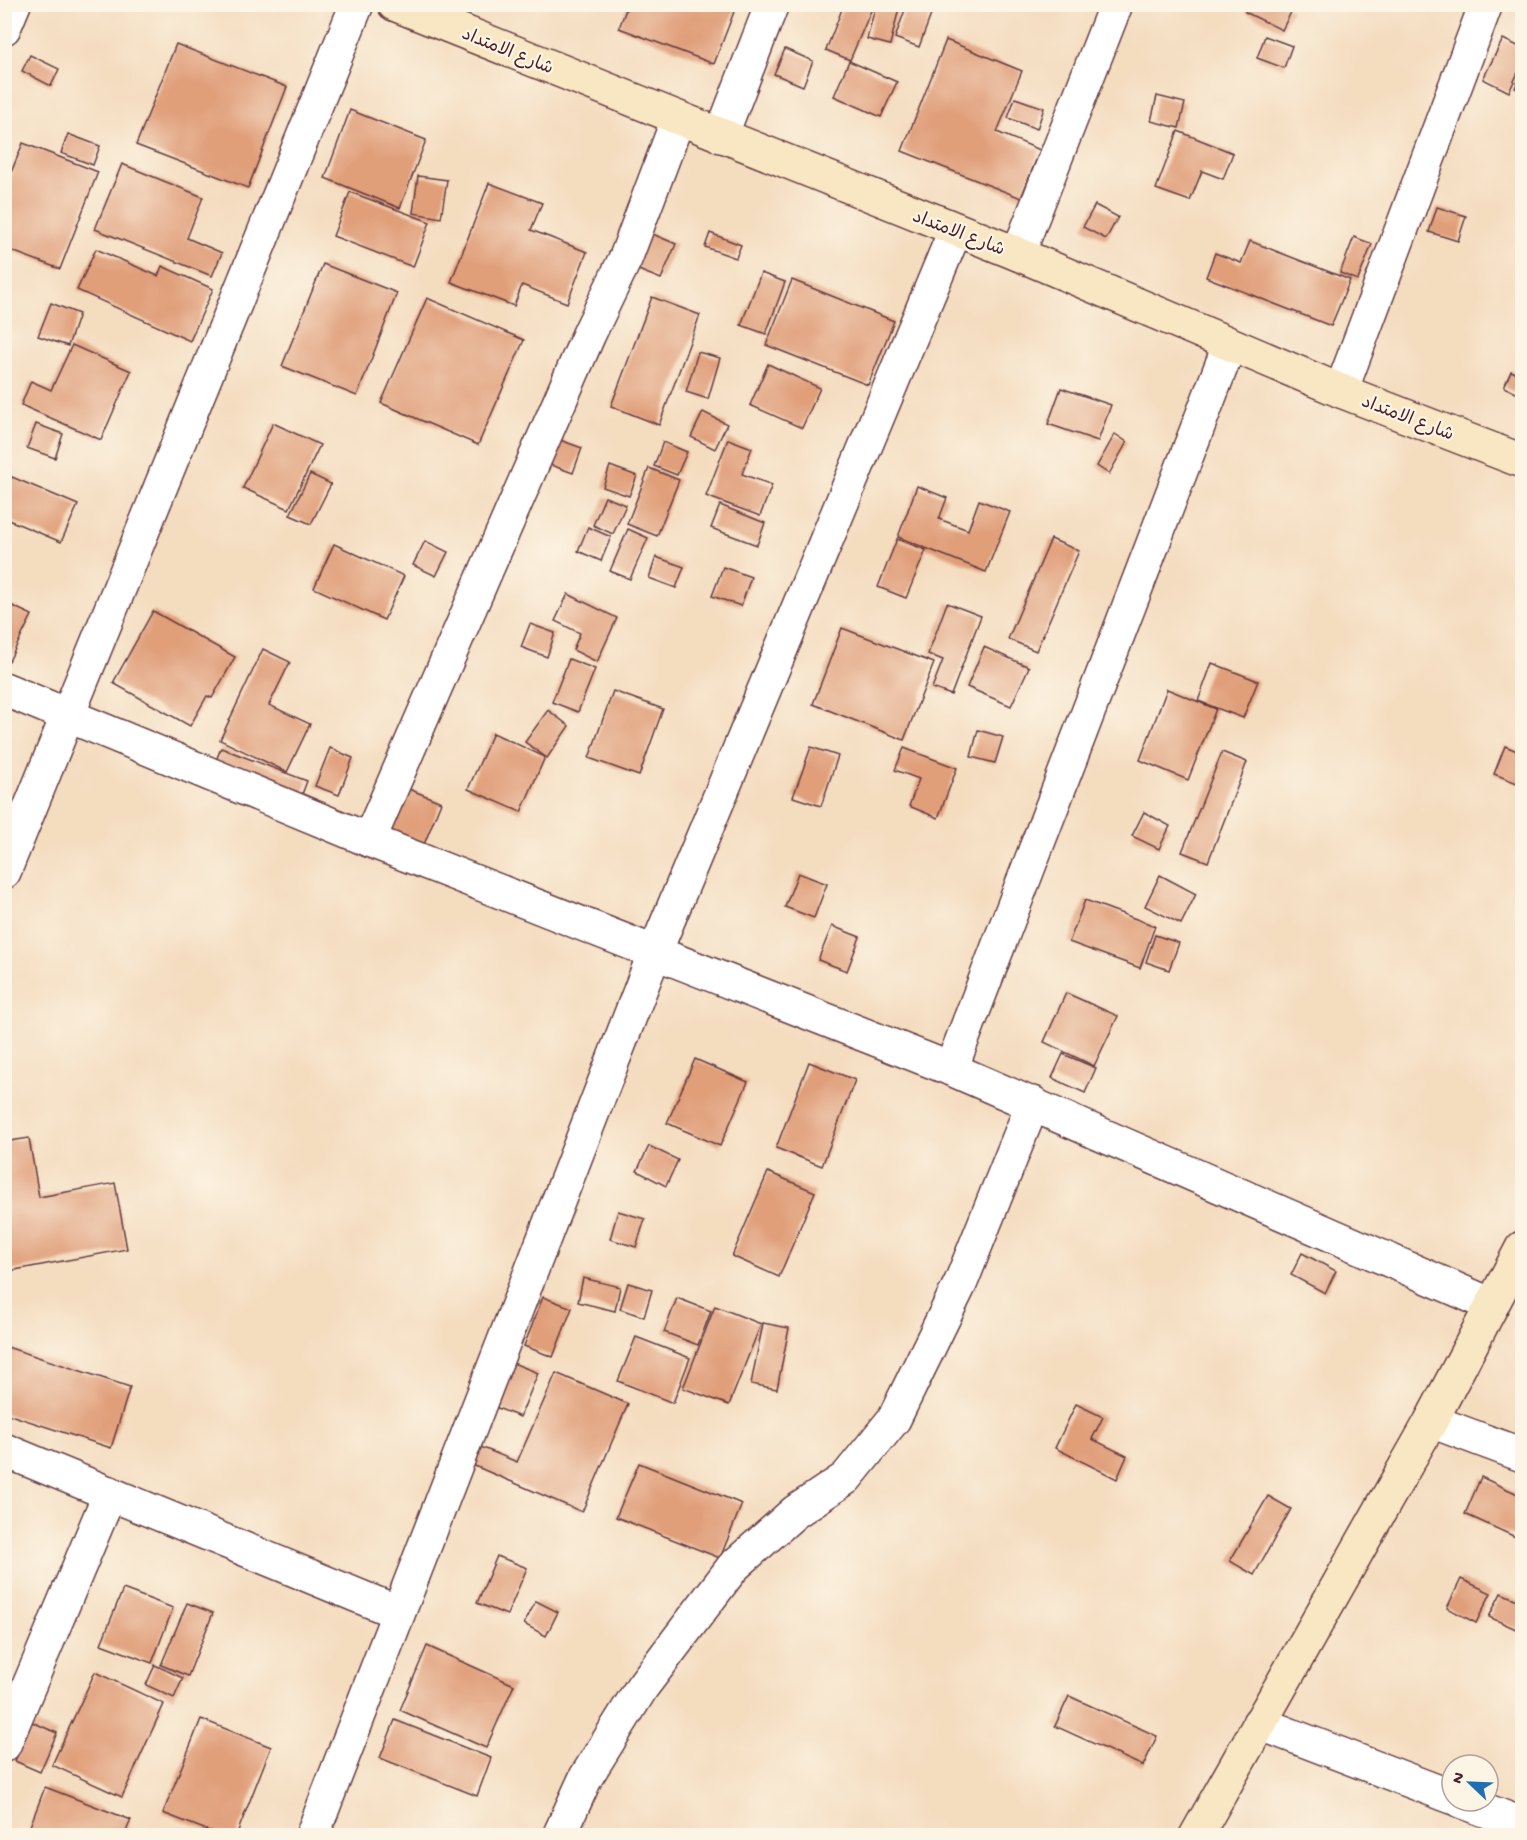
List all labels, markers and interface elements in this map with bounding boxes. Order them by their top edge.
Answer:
street label: شارع الامتداد [458,24,556,80]
street label: شارع الامتداد [909,207,1007,262]
street label: شارع الامتداد [1358,392,1456,447]
north arrow [1440,1753,1500,1813]
text: N [1449,1769,1470,1787]

